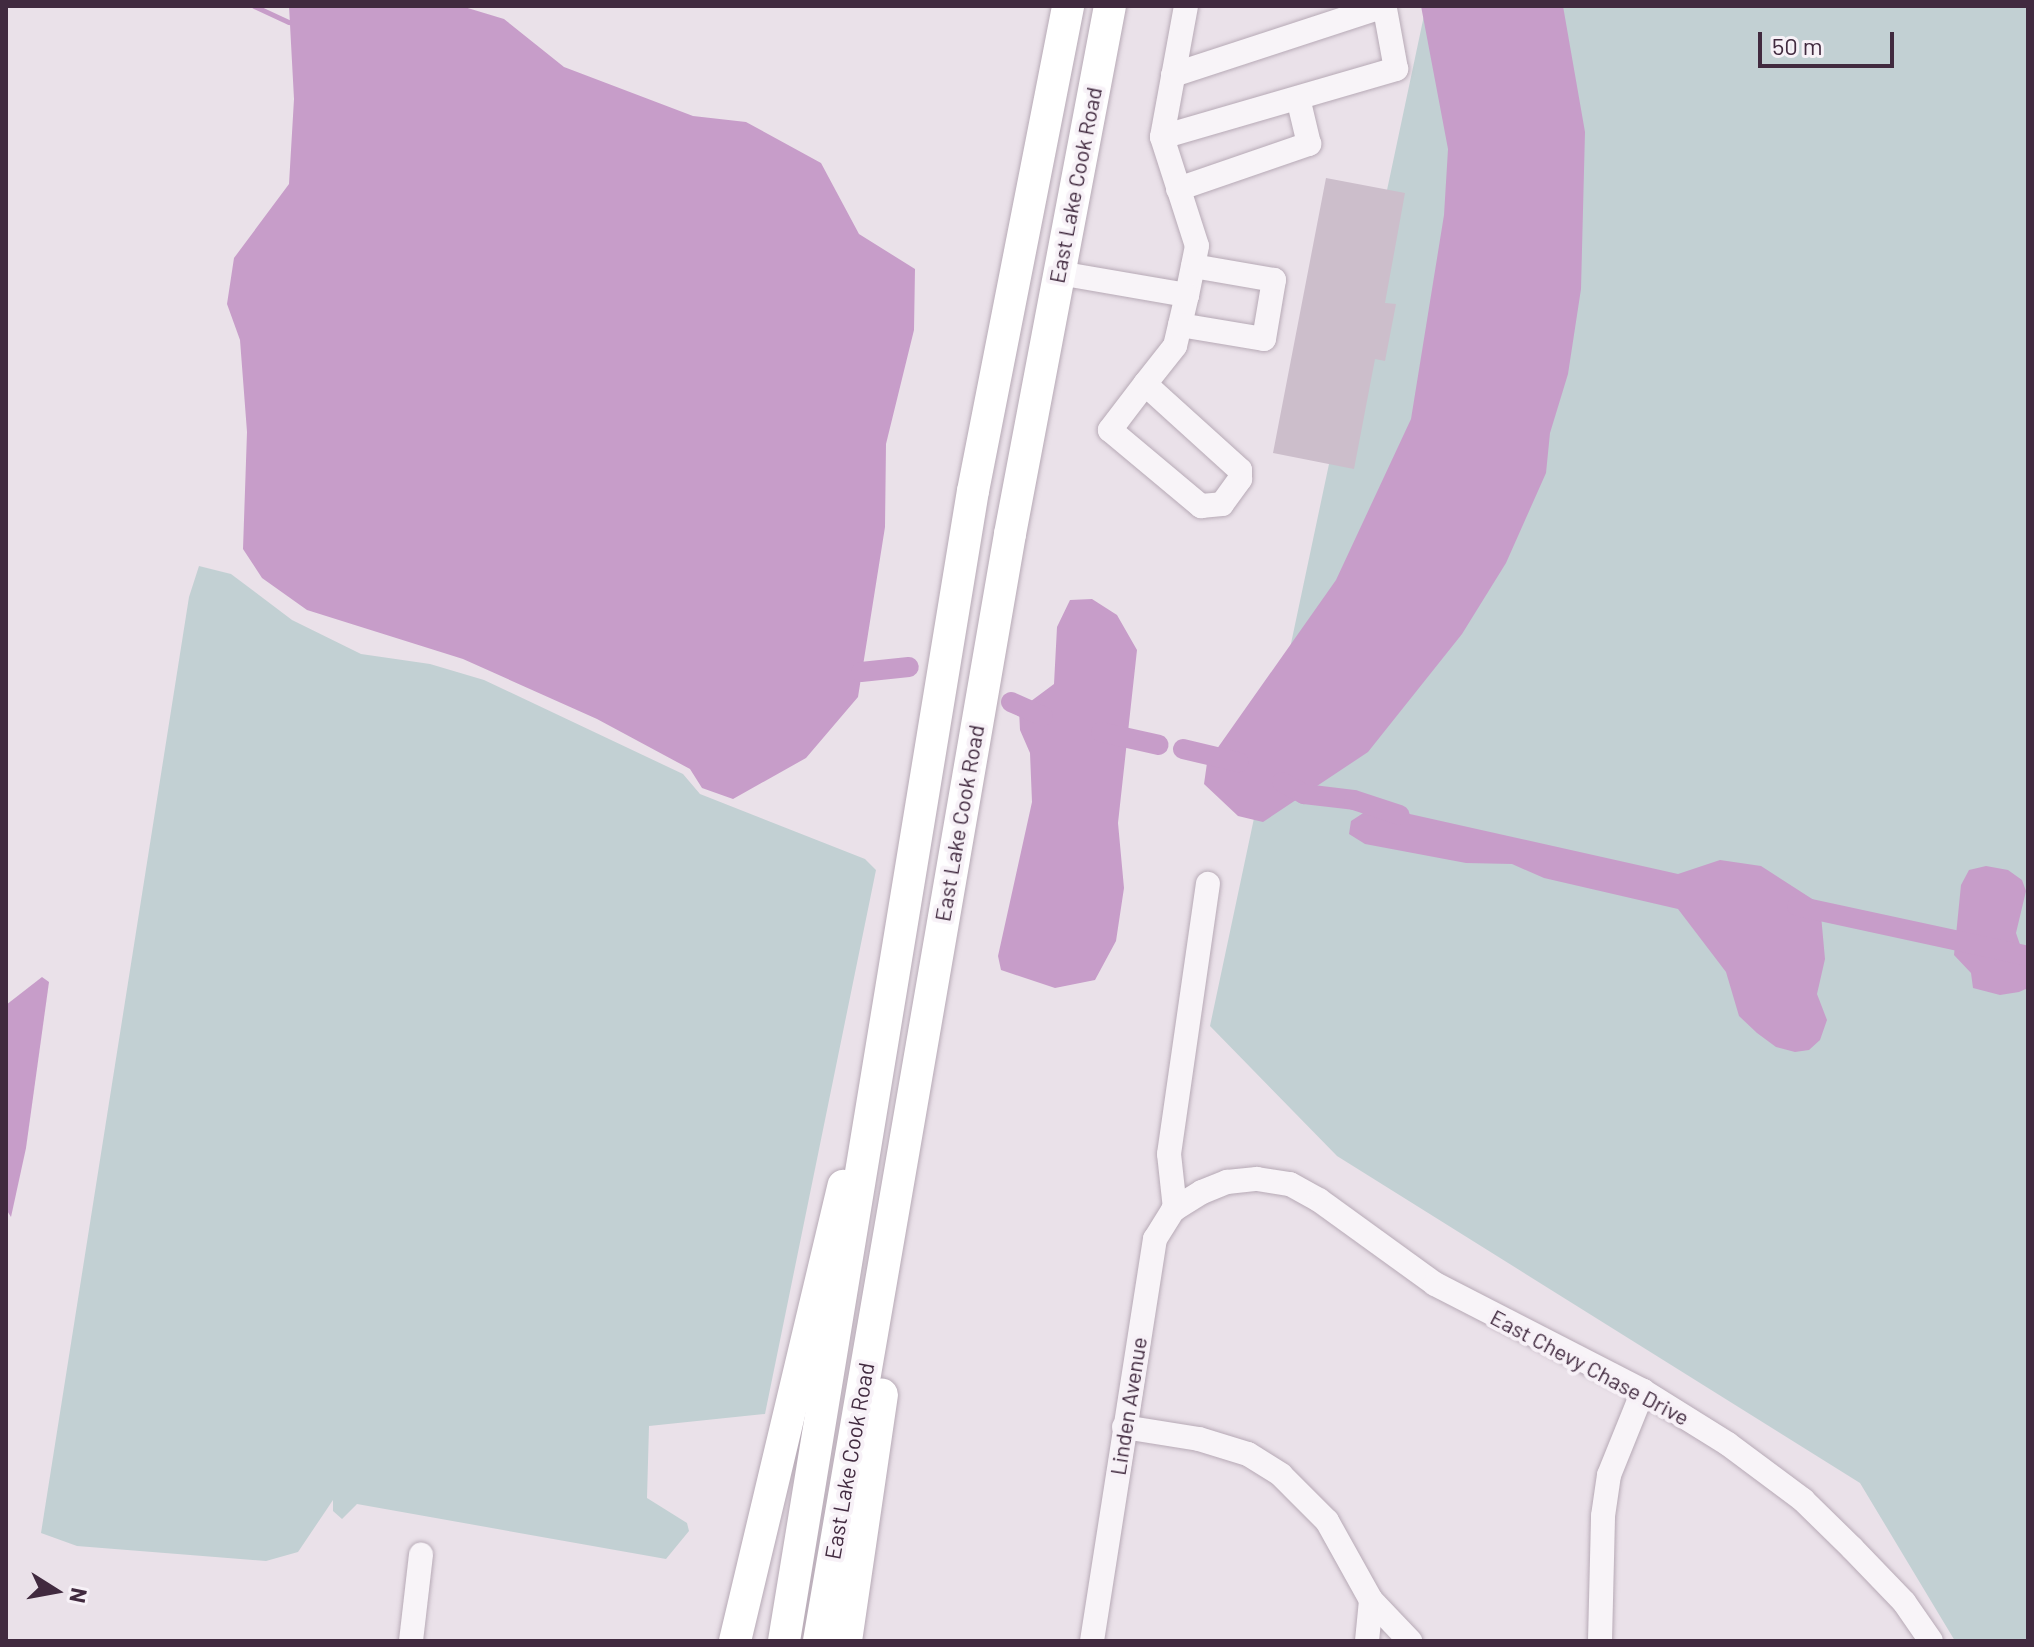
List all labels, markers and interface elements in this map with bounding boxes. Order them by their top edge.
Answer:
scale bar [1762,16,1898,66]
text: 50 m [1772,31,1823,60]
street label: East Lake Cook Road [1043,85,1107,285]
street label: East Lake Cook Road [929,723,989,923]
street label: East Chevy Chase Drive [1486,1303,1694,1431]
street label: Linden Avenue [1104,1335,1152,1477]
street label: East Lake Cook Road [819,1361,879,1561]
north arrow [16,1551,96,1631]
text: N [65,1586,94,1605]

